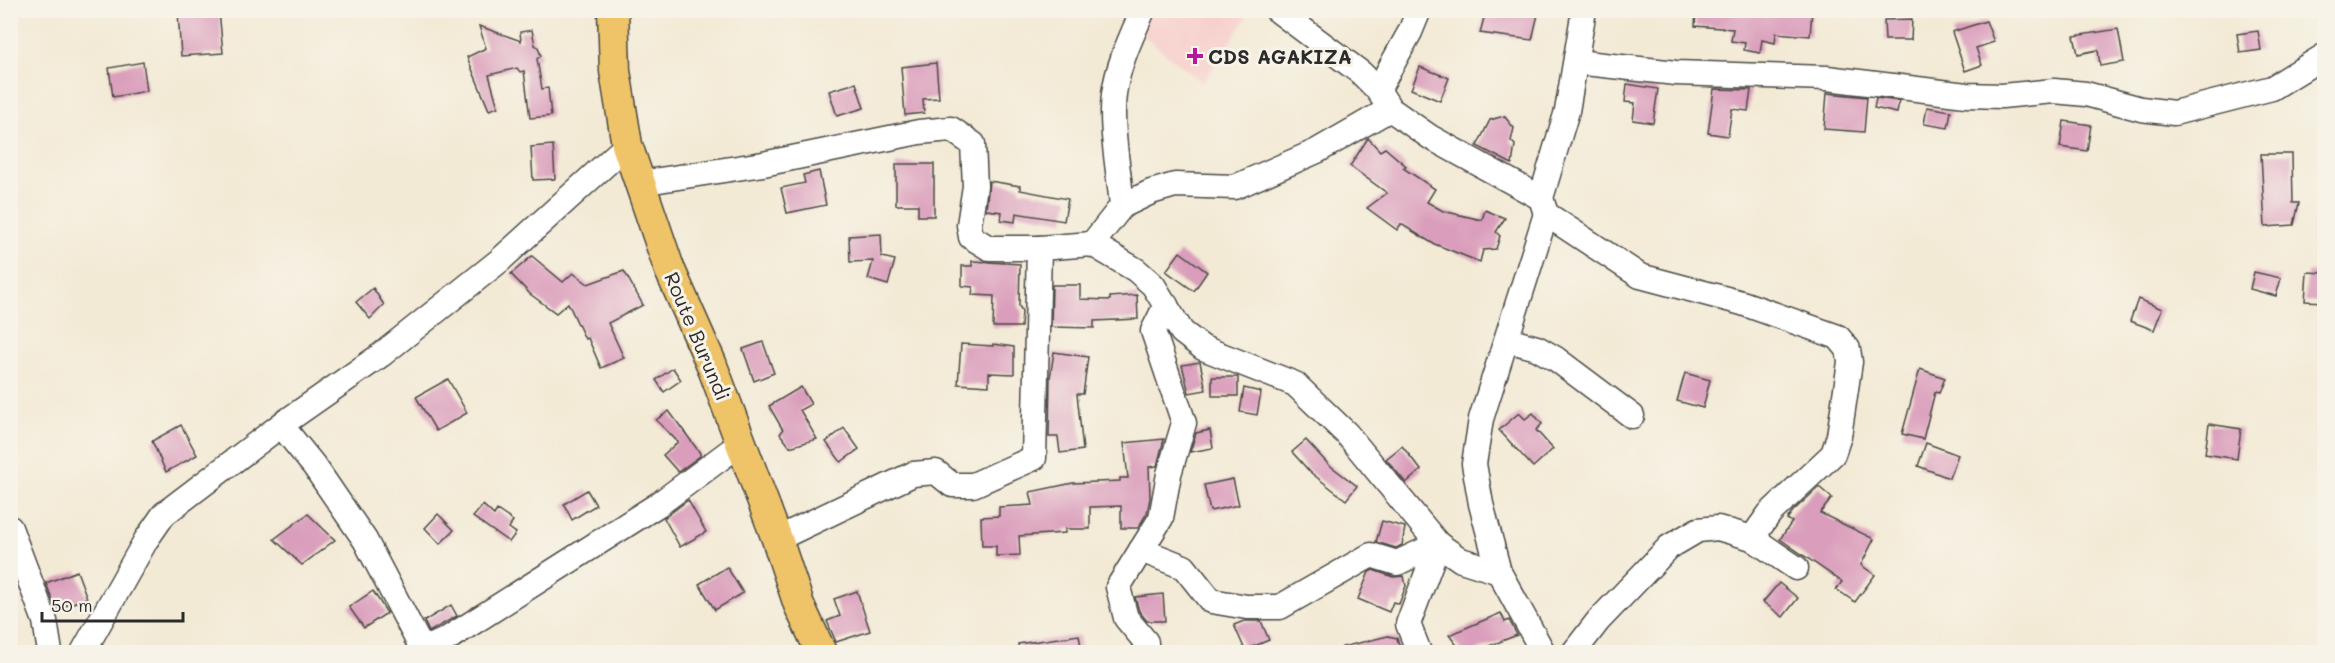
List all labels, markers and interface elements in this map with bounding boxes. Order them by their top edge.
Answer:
place label: CDS AGAKIZA [1208,43,1352,69]
marker: CDS AGAKIZA [1186,47,1204,65]
street label: Route Burundi [659,268,737,404]
scale bar [42,585,183,623]
text: 50 m [51,593,93,617]

